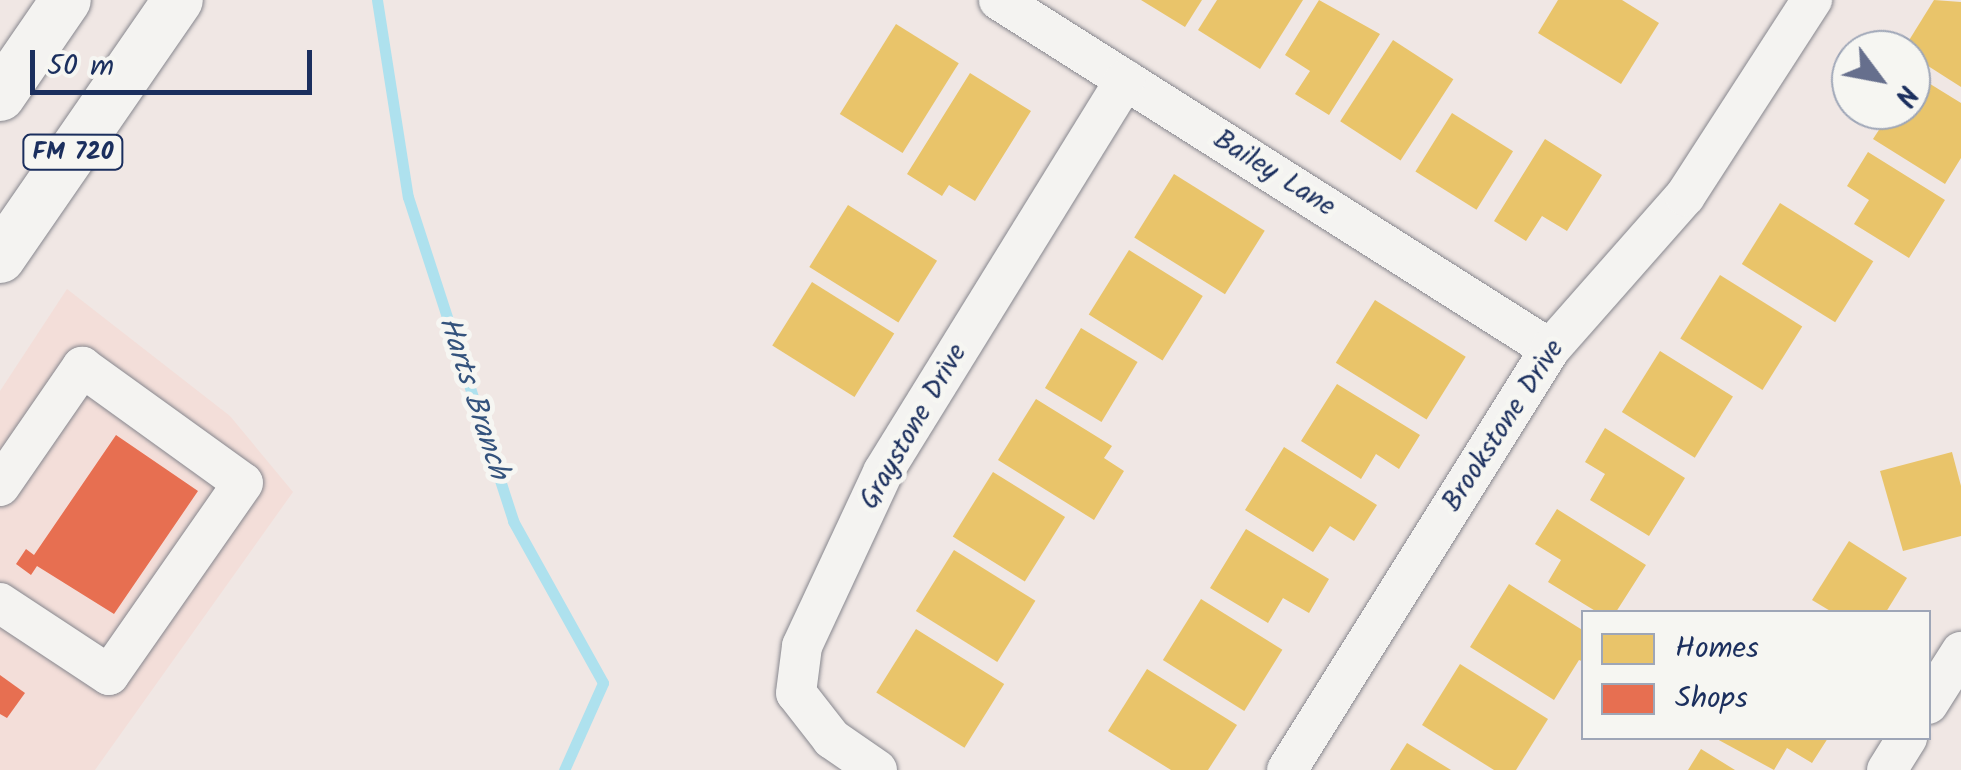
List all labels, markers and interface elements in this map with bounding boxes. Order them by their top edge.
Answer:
scale bar [35,30,318,92]
north arrow [1831,30,1931,130]
text: 50 m [47,43,114,91]
text: N [1881,76,1929,115]
street label: Bailey Lane [1207,123,1341,225]
road number: FM 720 [20,132,126,172]
water label: Harts Branch [430,312,516,484]
street label: Brookstone Drive [1436,334,1572,518]
street label: Graystone Drive [853,338,975,516]
legend [1581,610,1931,740]
text: Homes [1675,625,1759,673]
text: Shops [1675,675,1748,723]

